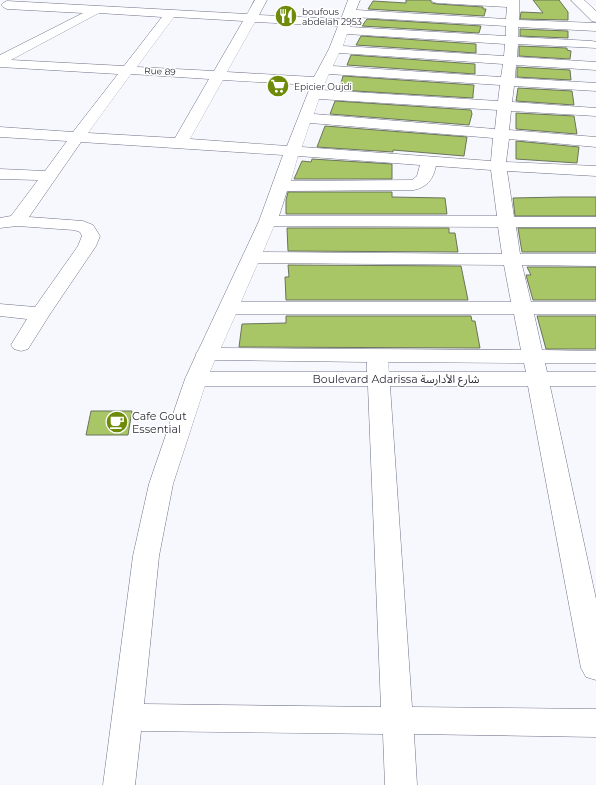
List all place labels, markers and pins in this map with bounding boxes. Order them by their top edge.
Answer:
restaurant icon: boufous abdelah 2953 [273,3,299,29]
place label: boufous abdelah 2953 [302,6,362,27]
supermarket icon: Epicier Oujdi [265,73,291,99]
place label: Epicier Oujdi [294,81,352,92]
cafe icon: Cafe Gout Essential [104,409,130,435]
place label: Cafe Gout Essential [132,409,187,436]

